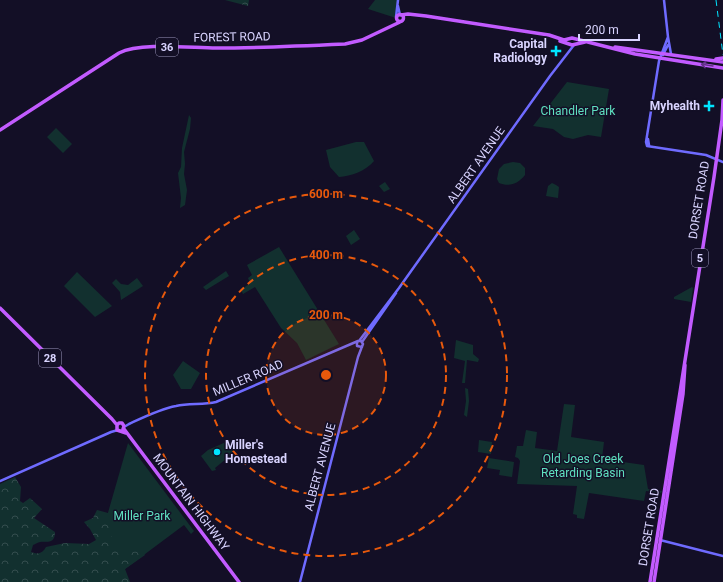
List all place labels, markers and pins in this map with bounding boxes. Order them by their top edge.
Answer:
place label: Capital Radiology [493,37,548,65]
marker: Capital Radiology [550,45,562,57]
place label: Myhealth [650,99,700,113]
marker: Myhealth [703,100,715,112]
centre of rings [319,368,333,382]
place label: Miller's Homestead [225,438,287,466]
marker: Miller's Homestead [212,447,222,457]

